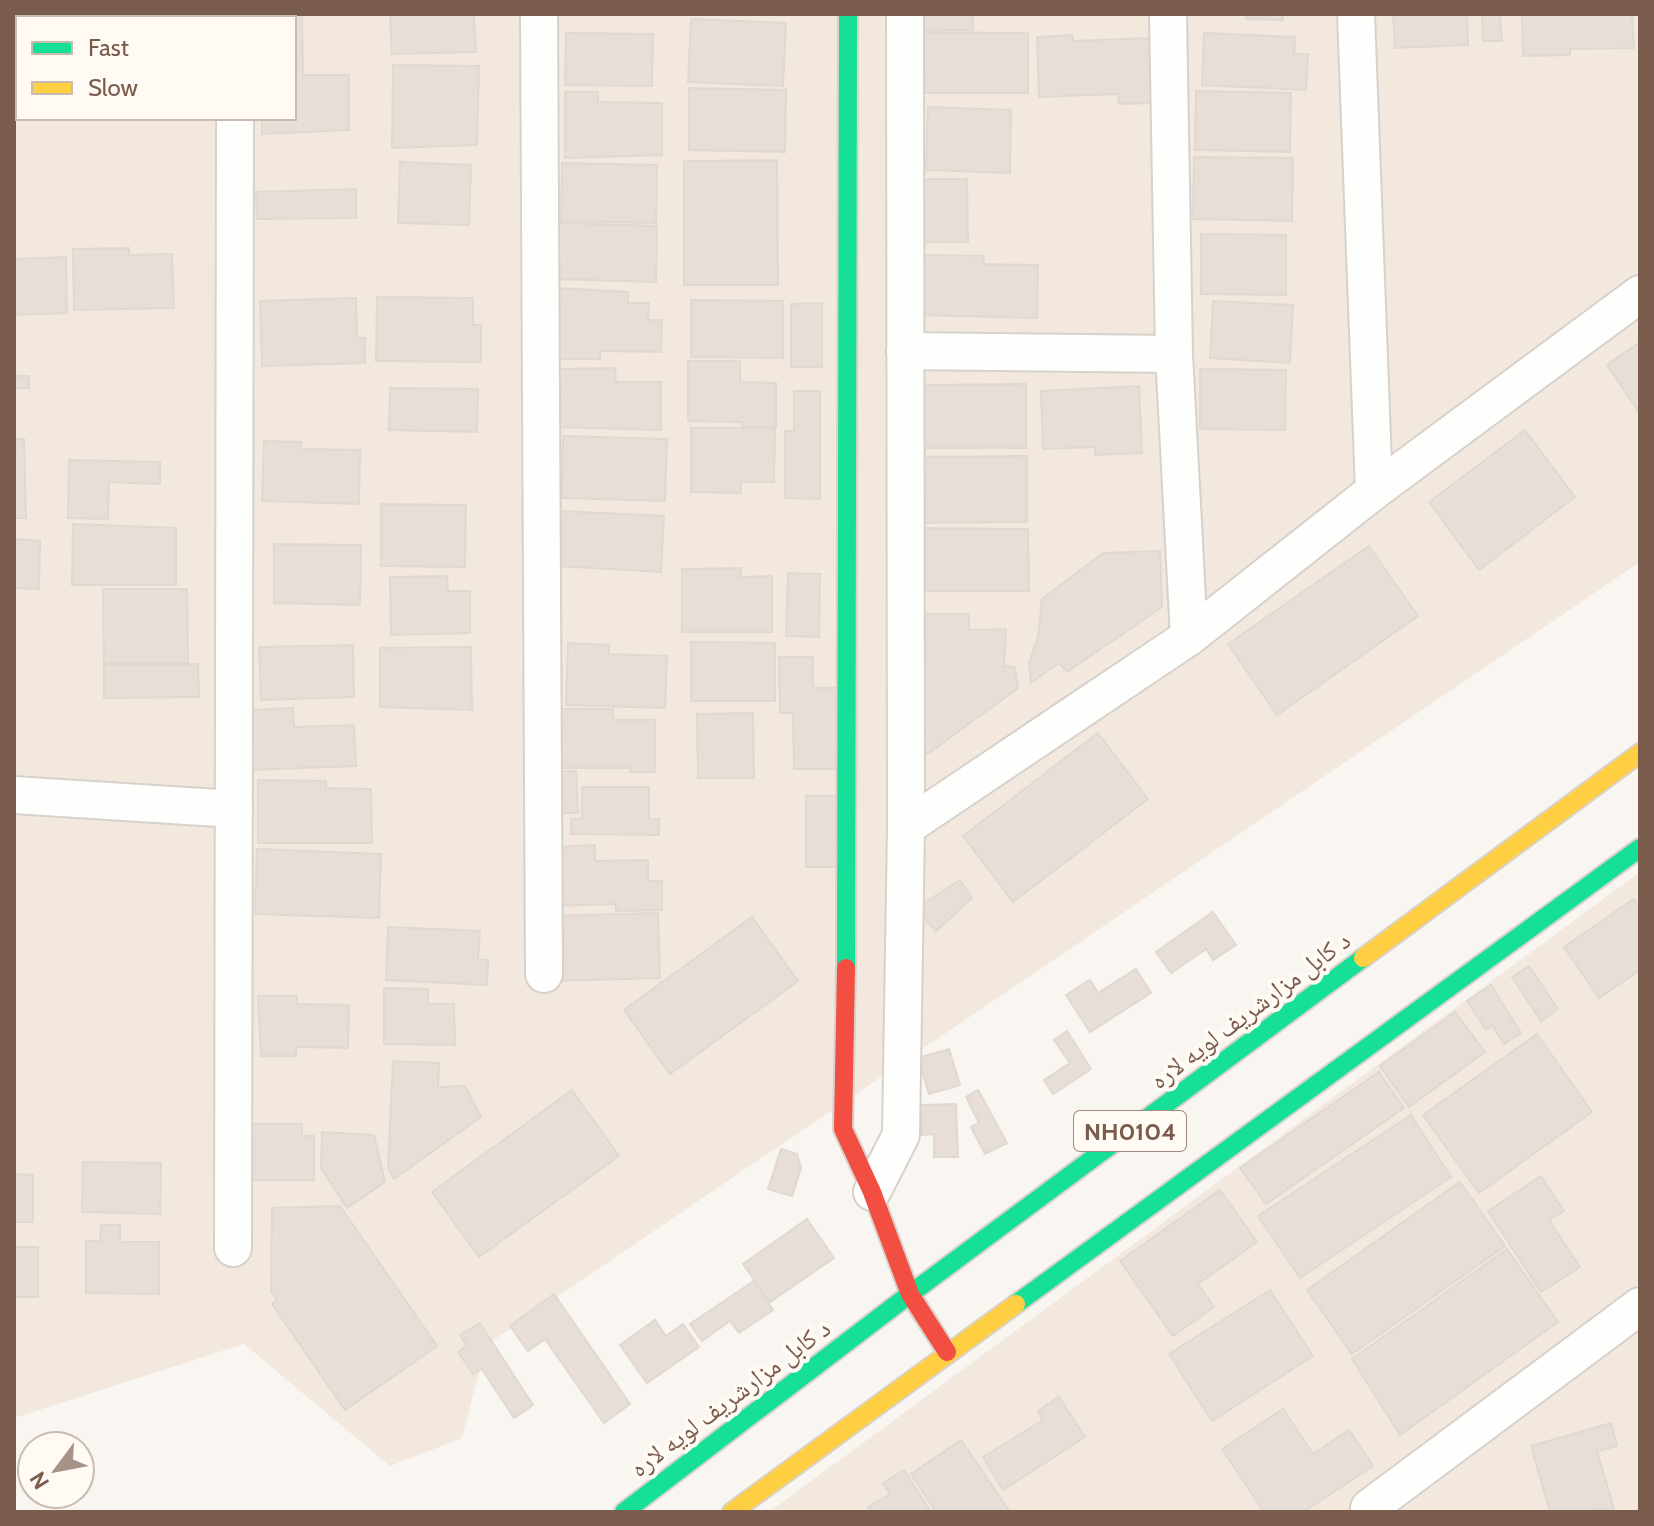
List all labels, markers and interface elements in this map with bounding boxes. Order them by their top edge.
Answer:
legend [16,16,296,120]
text: Fast [88,33,129,62]
text: Slow [88,73,138,102]
street label: د کابل مزارشریف لویه لاره [1143,924,1357,1096]
road number: NH0104 [1074,1111,1186,1151]
street label: د کابل مزارشریف لویه لاره [623,1312,837,1484]
north arrow [16,1430,96,1510]
text: N [24,1467,55,1494]

